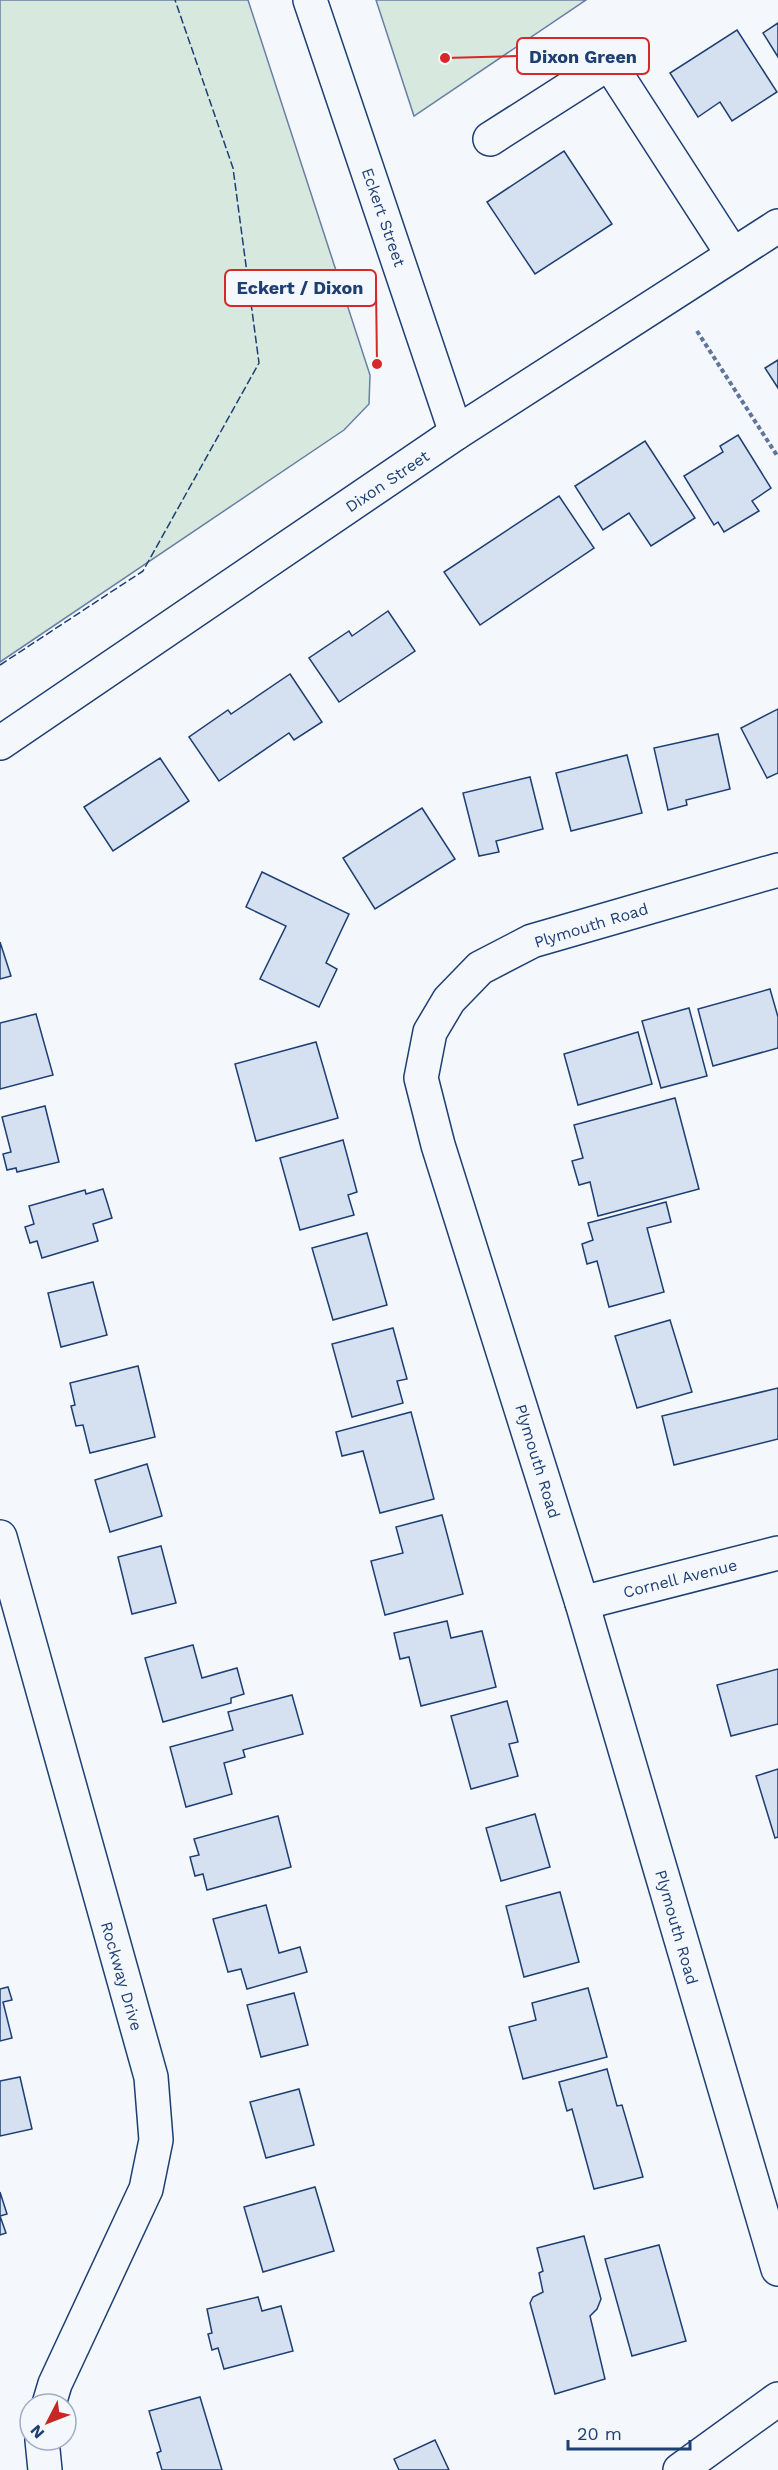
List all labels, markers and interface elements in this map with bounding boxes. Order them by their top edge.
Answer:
callout: Dixon Green [517,38,649,74]
text: Dixon Green [529,46,637,67]
street label: Eckert Street [358,165,409,269]
callout: Eckert / Dixon [225,270,376,306]
text: Eckert / Dixon [237,277,363,298]
street label: Dixon Street [342,446,433,516]
street label: Plymouth Road [532,899,651,952]
street label: Plymouth Road [511,1402,564,1521]
street label: Cornell Avenue [621,1555,739,1602]
street label: Plymouth Road [651,1868,702,1987]
street label: Rockway Drive [97,1919,146,2033]
north arrow [18,2392,78,2452]
scale bar [568,2413,690,2451]
text: N [26,2421,48,2442]
text: 20 m [577,2423,622,2444]

